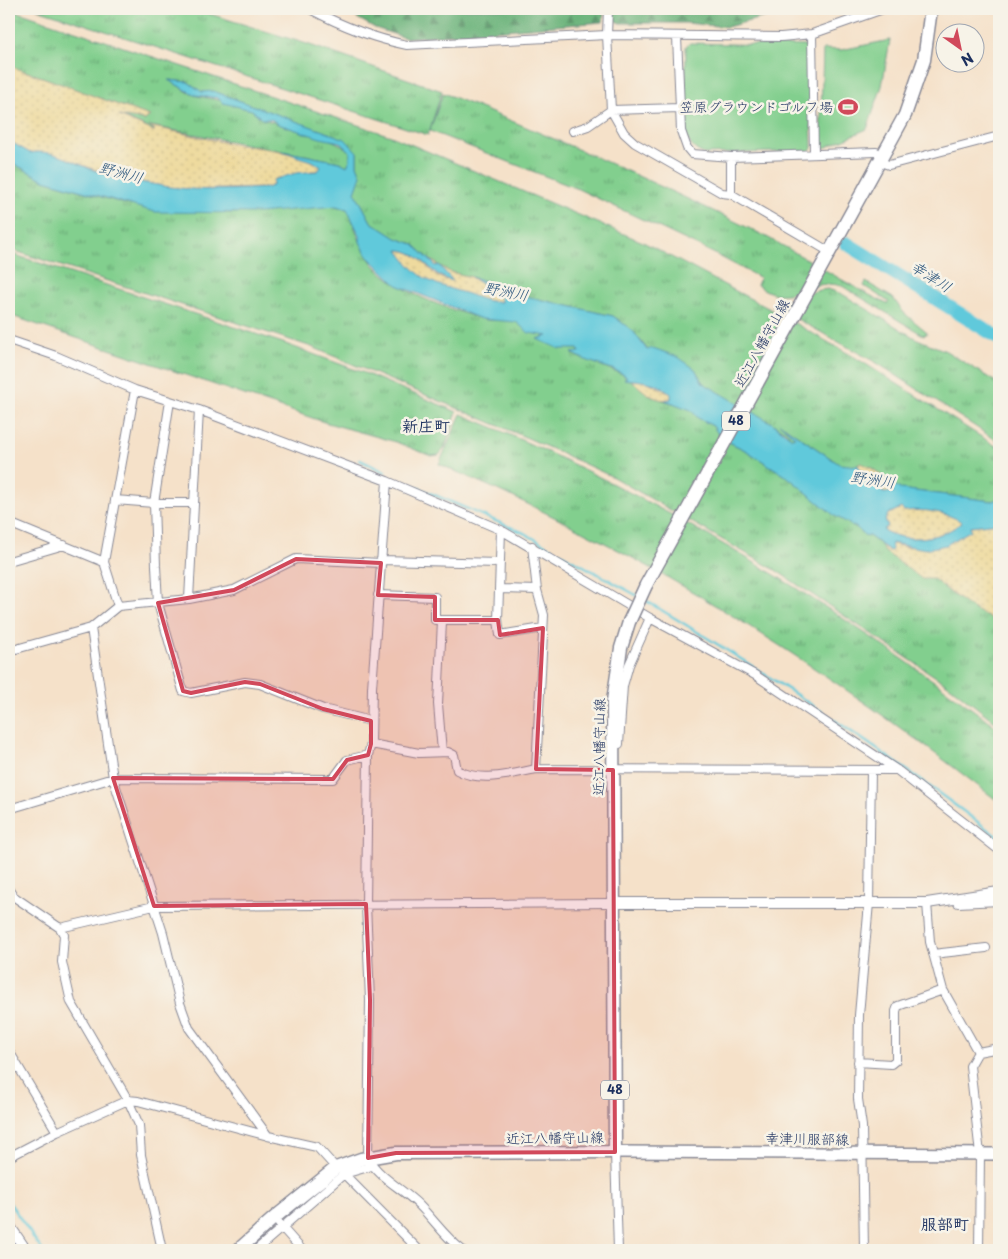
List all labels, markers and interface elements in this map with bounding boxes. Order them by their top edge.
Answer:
north arrow [936,22,986,72]
text: N [957,47,978,71]
place label: 笠原グラウンドゴルフ場 [680,96,833,117]
sports icon: 笠原グラウンドゴルフ場 [837,96,859,118]
water label: 野洲川 [97,155,146,188]
water label: 幸津川 [907,254,957,297]
water label: 野洲川 [482,275,531,306]
street label: 近江八幡守山線 [729,295,795,391]
road number: 48 [722,412,750,431]
district label: 新庄町 [402,413,450,437]
water label: 野洲川 [849,464,897,493]
street label: 近江八幡守山線 [587,698,610,796]
road number: 48 [601,1080,629,1100]
street label: 近江八幡守山線 [506,1126,604,1149]
street label: 幸津川服部線 [765,1127,849,1150]
district label: 服部町 [921,1211,969,1235]

